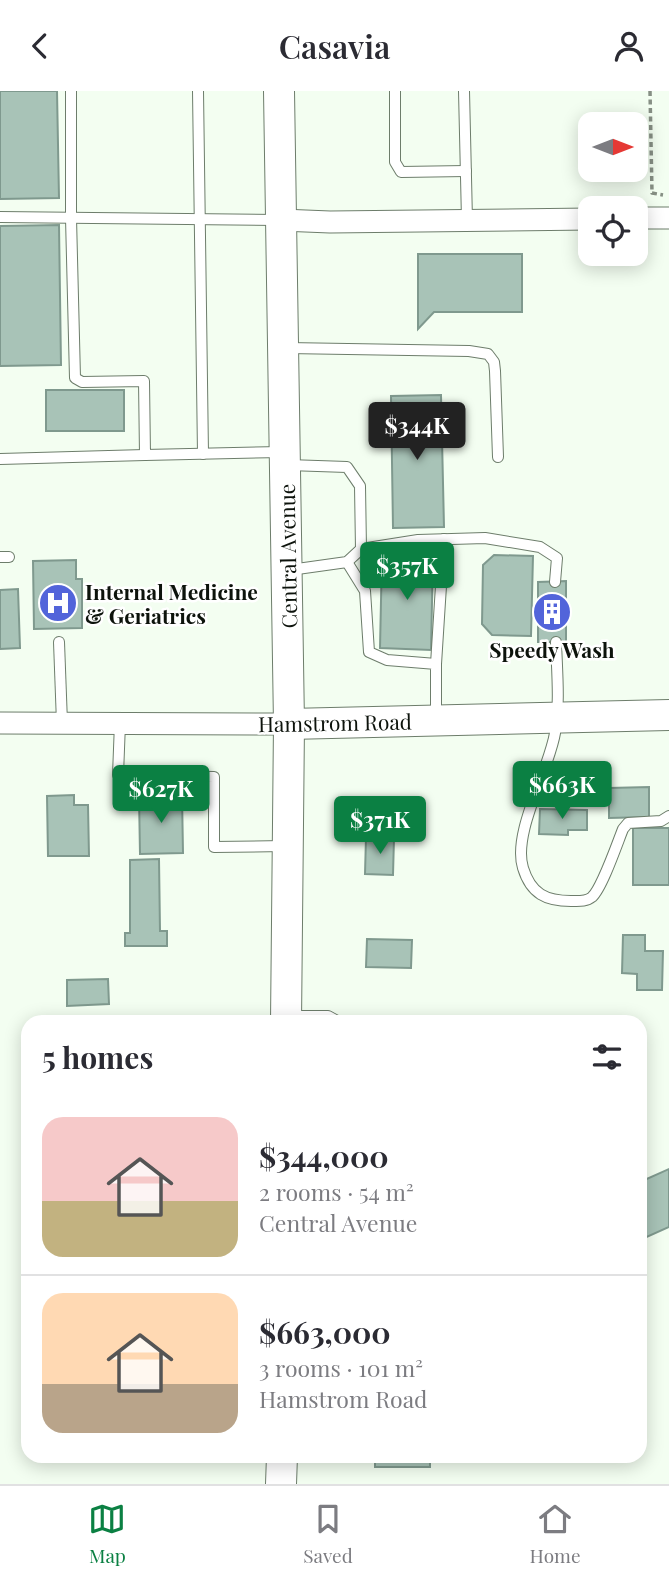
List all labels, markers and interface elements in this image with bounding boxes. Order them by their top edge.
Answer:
text: Casavia [279,24,390,67]
icon: back [21,27,59,65]
icon: person [610,27,648,65]
north arrow [578,112,648,182]
map controls [578,112,648,266]
button: locate [578,196,648,266]
pin: $344K [368,403,466,462]
text: $344K [384,409,450,440]
street label: Central Avenue [272,483,302,629]
pin: $357K [358,543,456,602]
text: $357K [376,549,438,580]
place label: Internal Medicine & Geriatrics [85,577,258,629]
hospital icon: Internal Medicine & Geriatrics [37,582,79,624]
building icon: Speedy Wash [531,591,573,633]
place label: Speedy Wash [489,635,615,663]
street label: Hamstrom Road [258,707,412,737]
pin: $663K [513,761,611,821]
pin: $627K [112,765,210,825]
text: $663K [529,768,595,799]
text: $627K [128,772,194,803]
pin: $371K [331,797,429,856]
text: $371K [350,803,410,834]
text: 5 homes [42,1037,153,1077]
icon: filters [588,1038,626,1076]
text: $344,000 [259,1136,389,1176]
icon: home [98,1145,182,1229]
text: 2 rooms · 54 m² [259,1176,414,1207]
text: Central Avenue [259,1207,417,1238]
text: $663,000 [259,1312,391,1352]
icon: home [98,1321,182,1405]
text: 3 rooms · 101 m² [259,1352,423,1383]
text: Hamstrom Road [259,1383,427,1414]
tab: Map [88,1500,126,1568]
tab: Saved [303,1500,353,1568]
tab: Home [530,1500,581,1568]

